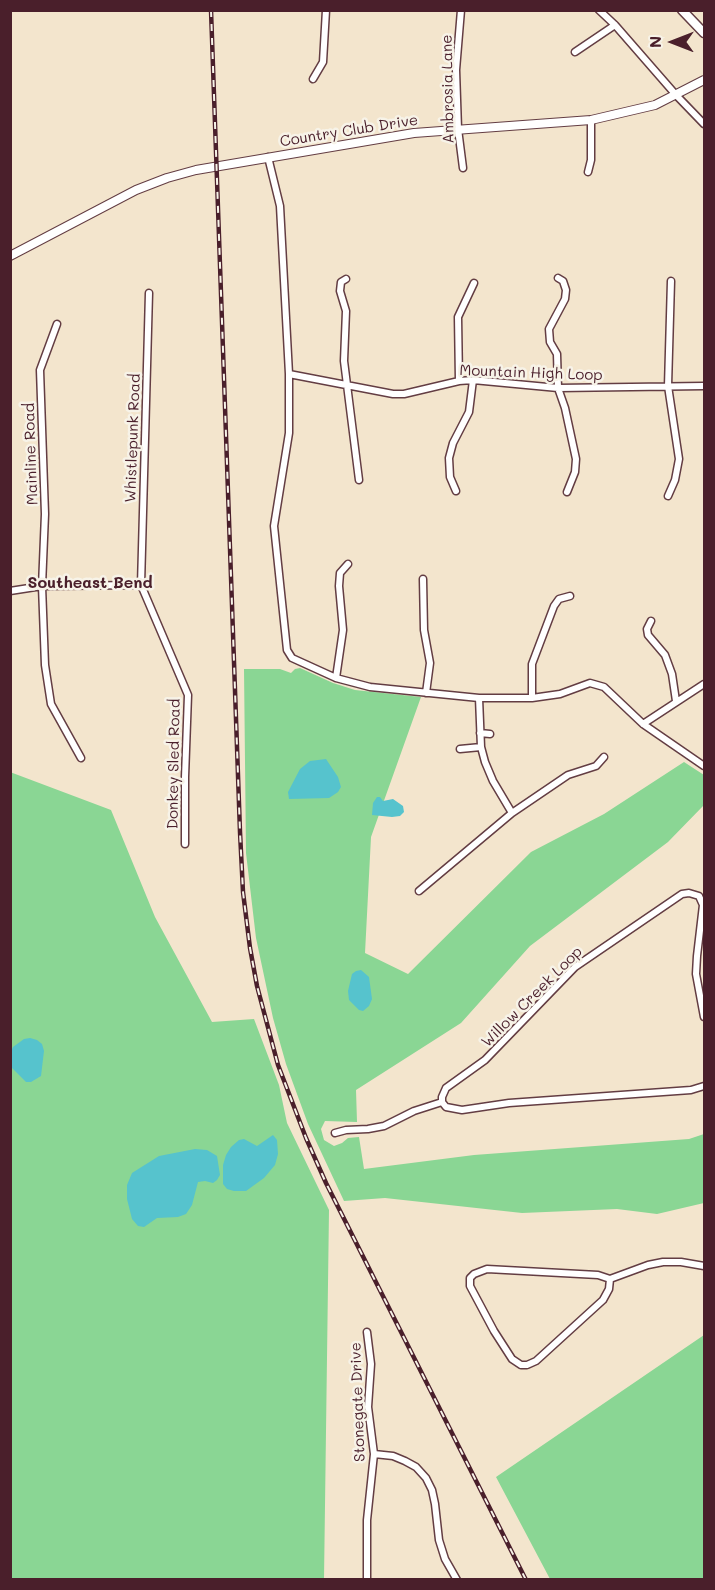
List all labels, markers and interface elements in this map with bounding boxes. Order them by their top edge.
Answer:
north arrow [643,12,703,72]
street label: Ambrosia Lane [438,34,458,144]
text: N [644,36,665,48]
street label: Country Club Drive [279,111,419,151]
street label: Mountain High Loop [459,362,603,384]
street label: Whistlepunk Road [122,373,144,503]
street label: Mainline Road [20,403,42,505]
district label: Southeast Bend [27,573,153,593]
street label: Donkey Sled Road [164,699,184,829]
street label: Willow Creek Loop [478,943,586,1051]
street label: Stonegate Drive [347,1342,369,1462]

